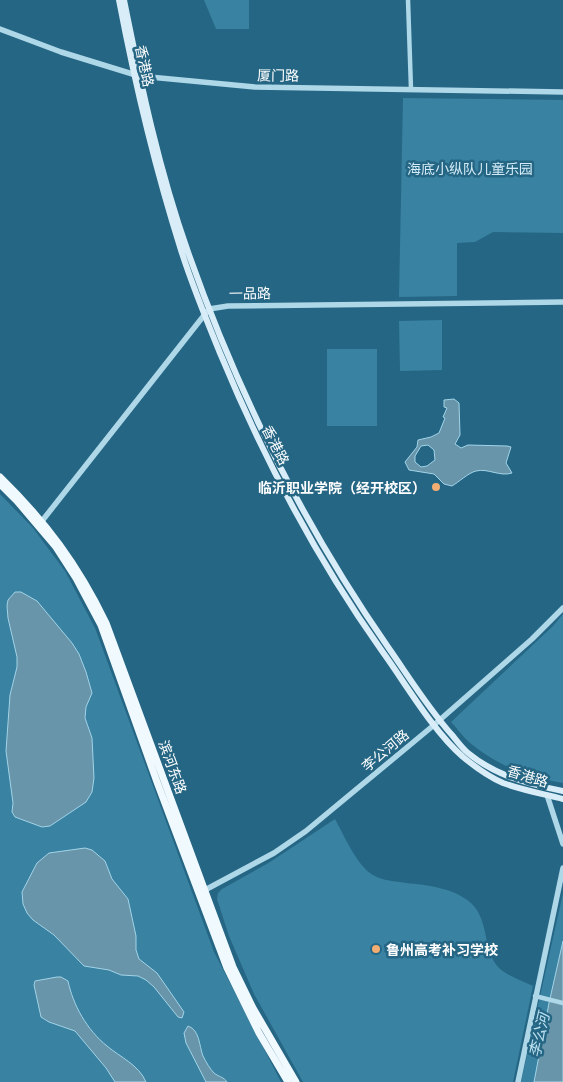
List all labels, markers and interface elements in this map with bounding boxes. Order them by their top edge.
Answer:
street label: 香港路 [131,43,159,89]
street label: 厦门路 [257,65,299,85]
park label: 海底小纵队儿童乐园 [407,159,533,178]
street label: 一品路 [229,283,271,303]
street label: 香港路 [258,422,294,468]
place label: 临沂职业学院（经开校区） [258,478,426,497]
marker: 临沂职业学院（经开校区） [430,481,442,493]
street label: 李公河路 [357,725,413,775]
street label: 滨河东路 [154,737,192,797]
street label: 香港路 [505,761,551,791]
place label: 鲁州高考补习学校 [386,940,498,959]
marker: 鲁州高考补习学校 [370,943,382,955]
water label: 李公河 [524,1008,555,1059]

